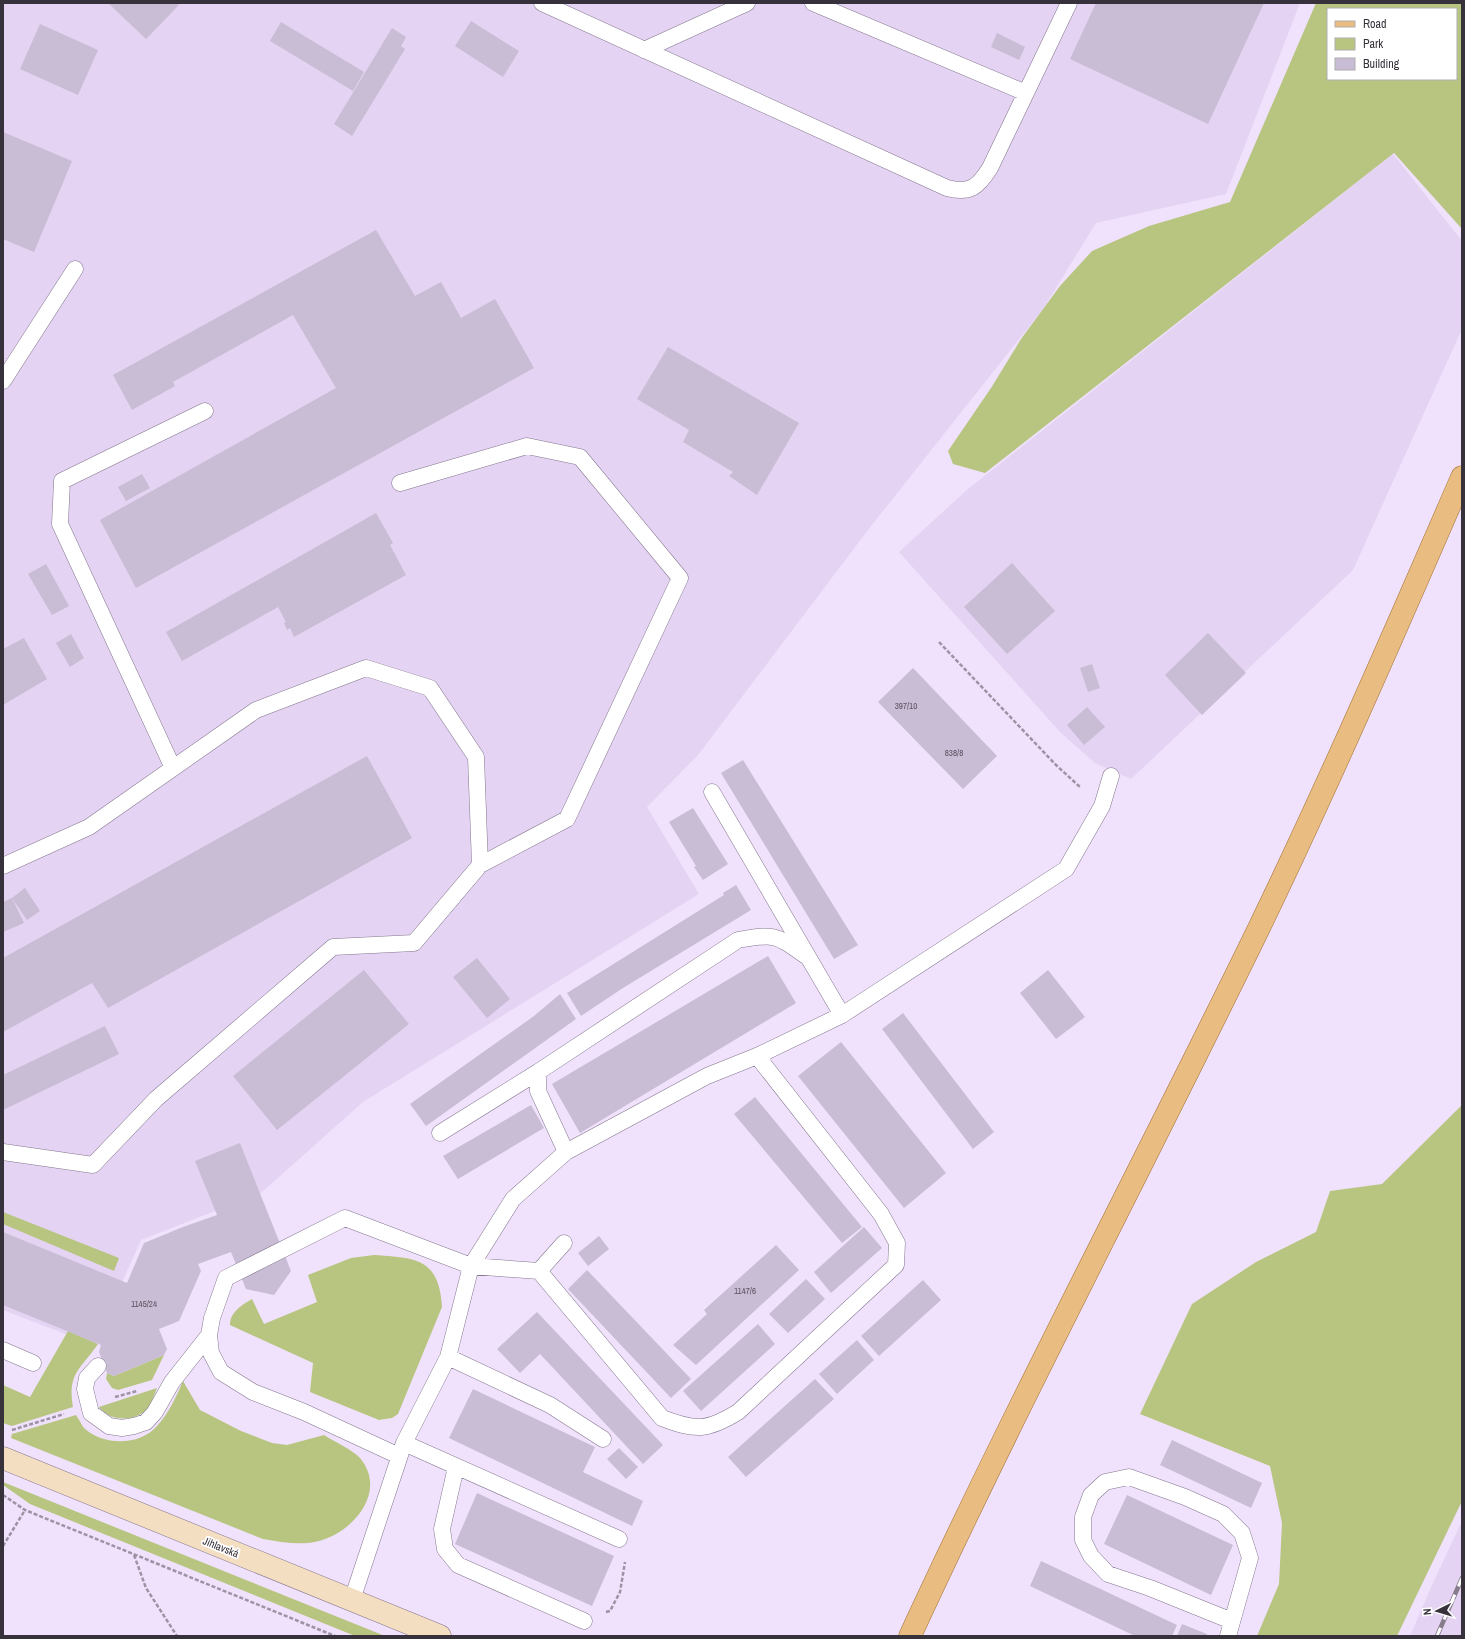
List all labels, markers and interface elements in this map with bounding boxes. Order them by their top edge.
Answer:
legend [1327,8,1457,80]
text: Road [1363,16,1387,32]
text: Park [1363,36,1383,52]
text: Building [1363,56,1400,72]
house number: 397/10 [895,700,917,712]
house number: 838/8 [945,747,963,759]
house number: 1147/6 [734,1285,756,1297]
house number: 1145/24 [131,1298,157,1310]
street label: Jihlavská [201,1533,241,1561]
north arrow [1417,1591,1457,1631]
text: N [1420,1608,1434,1616]

